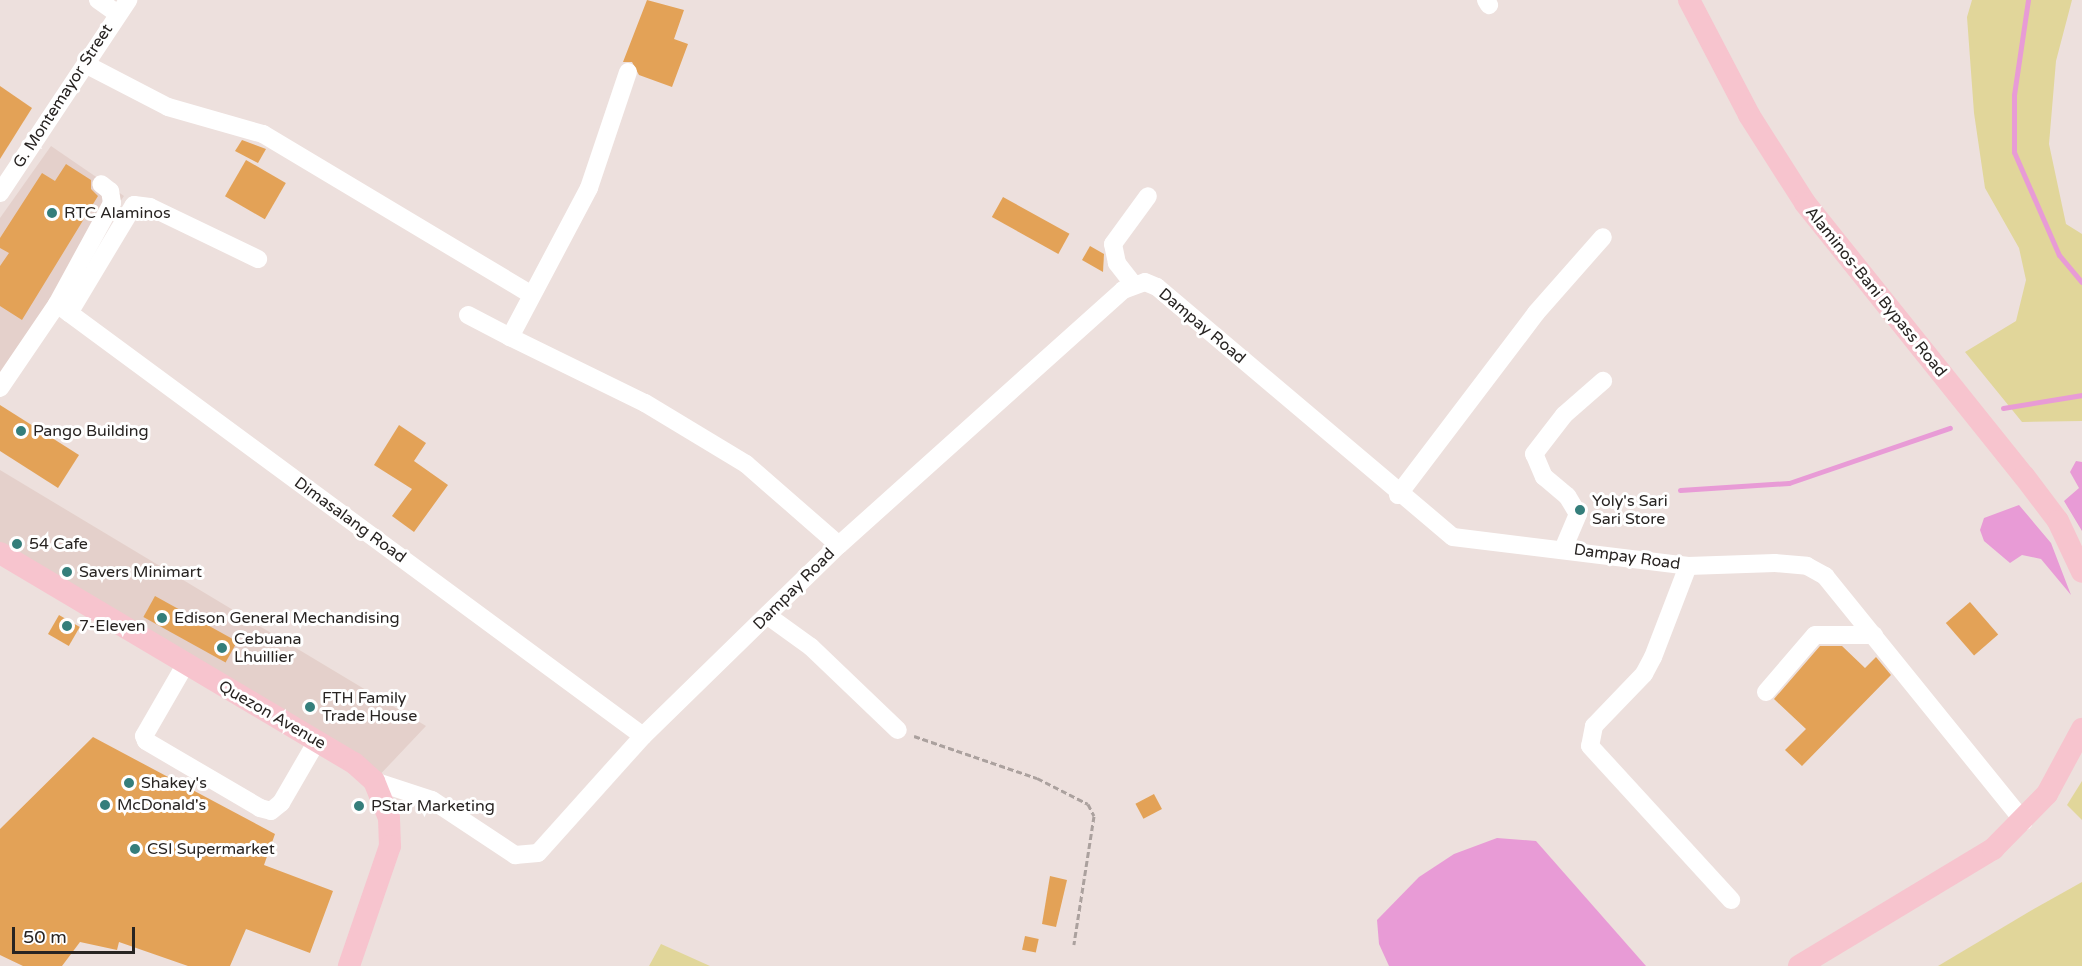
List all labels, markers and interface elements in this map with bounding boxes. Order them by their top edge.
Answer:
street label: G. Montemayor Street [9,20,117,172]
place label: RTC Alaminos [64,203,171,223]
street label: Alaminos-Bani Bypass Road [1801,203,1951,381]
marker: RTC Alaminos [45,206,59,220]
street label: Dampay Road [1155,284,1249,368]
place label: Pango Building [33,421,149,441]
marker: Pango Building [14,424,28,438]
street label: Dimasalang Road [290,473,410,567]
place label: Yoly's Sari Sari Store [1592,491,1668,529]
marker: Yoly's Sari Sari Store [1573,503,1587,517]
place label: 54 Cafe [29,534,88,554]
marker: 54 Cafe [10,537,24,551]
street label: Dampay Road [1572,540,1682,574]
street label: Dampay Road [749,544,839,634]
place label: Savers Minimart [79,562,202,582]
marker: Savers Minimart [60,565,74,579]
place label: Edison General Mechandising [174,608,399,628]
marker: Edison General Mechandising [155,611,169,625]
place label: 7-Eleven [79,616,146,636]
marker: 7-Eleven [60,619,74,633]
place label: Cebuana Lhuillier [234,629,301,667]
marker: Cebuana Lhuillier [215,641,229,655]
street label: Quezon Avenue [215,677,329,753]
place label: FTH Family Trade House [322,688,417,726]
marker: FTH Family Trade House [303,700,317,714]
place label: Shakey's [141,773,207,793]
marker: Shakey's [122,776,136,790]
place label: McDonald's [117,795,206,815]
place label: PStar Marketing [371,796,495,816]
marker: McDonald's [98,798,112,812]
marker: PStar Marketing [352,799,366,813]
place label: CSI Supermarket [147,839,275,859]
marker: CSI Supermarket [128,842,142,856]
scale bar [15,915,138,953]
text: 50 m [23,926,67,948]

